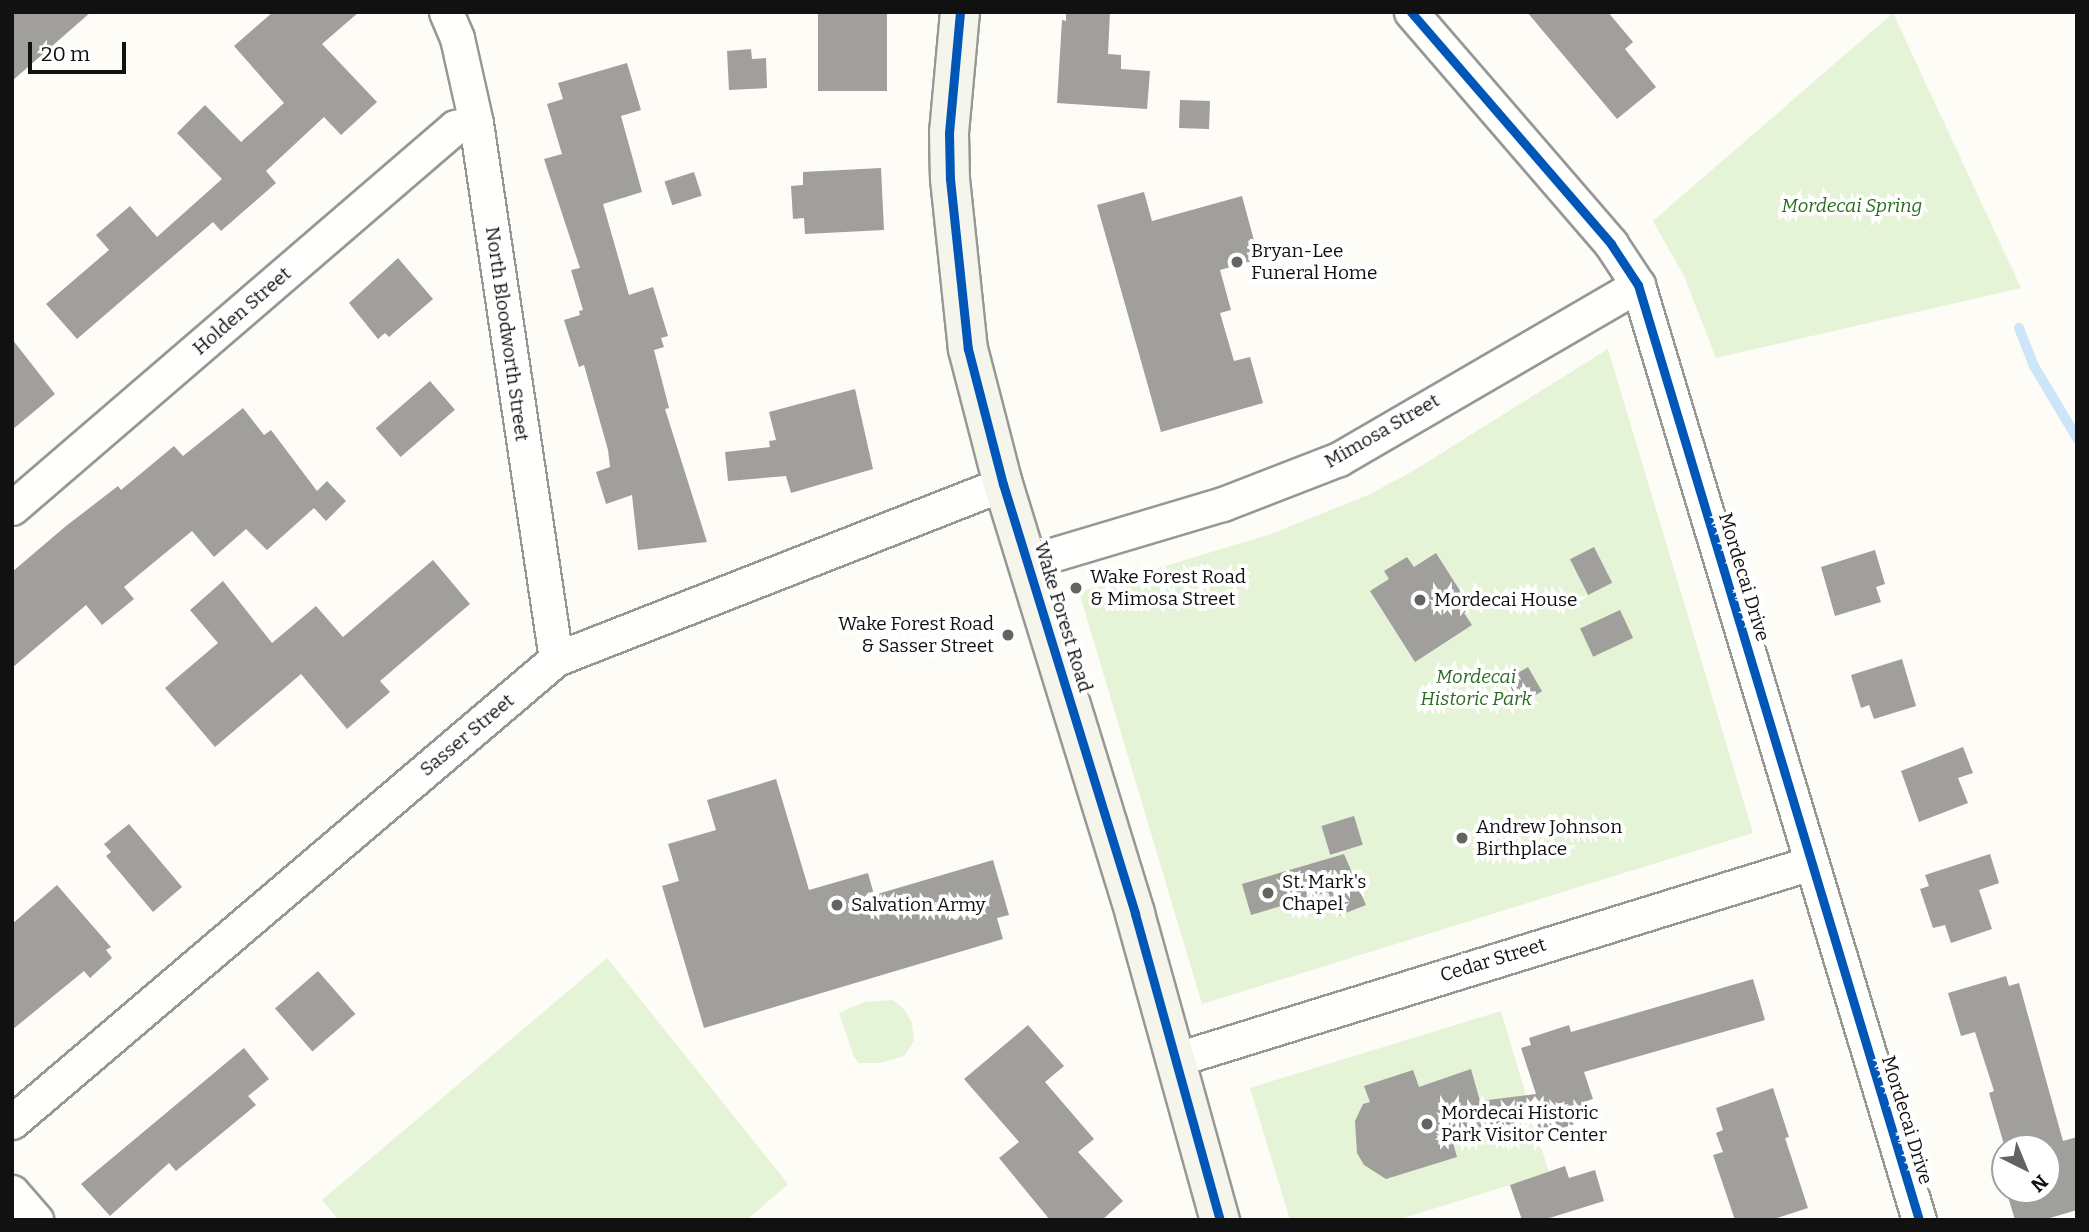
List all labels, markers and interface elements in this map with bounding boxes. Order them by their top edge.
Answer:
scale bar [32,28,130,72]
text: 20 m [41,41,90,67]
park label: Mordecai Spring [1782,195,1922,217]
street label: North Bloodworth Street [481,225,533,443]
place label: Bryan-Lee Funeral Home [1251,240,1377,284]
marker: Bryan-Lee Funeral Home [1229,254,1245,270]
street label: Holden Street [188,262,296,360]
street label: Mimosa Street [1321,389,1443,473]
street label: Mordecai Drive [1714,510,1774,644]
street label: Wake Forest Road [1029,539,1097,695]
place label: Wake Forest Road & Mimosa Street [1090,566,1246,610]
marker: Wake Forest Road & Mimosa Street [1068,580,1084,596]
place label: Mordecai House [1434,589,1577,611]
marker: Mordecai House [1412,592,1428,608]
place label: Wake Forest Road & Sasser Street [838,613,994,657]
marker: Wake Forest Road & Sasser Street [1000,627,1016,643]
park label: Mordecai Historic Park [1420,666,1532,710]
street label: Sasser Street [415,689,519,781]
place label: Andrew Johnson Birthplace [1476,816,1622,860]
marker: Andrew Johnson Birthplace [1454,830,1470,846]
place label: St. Mark's Chapel [1282,871,1366,915]
marker: St. Mark's Chapel [1260,885,1276,901]
place label: Salvation Army [851,894,986,916]
marker: Salvation Army [829,897,845,913]
street label: Cedar Street [1437,933,1549,987]
street label: Mordecai Drive [1877,1053,1937,1187]
place label: Mordecai Historic Park Visitor Center [1441,1102,1607,1146]
marker: Mordecai Historic Park Visitor Center [1419,1116,1435,1132]
north arrow [1991,1134,2061,1204]
text: N [2026,1170,2053,1197]

